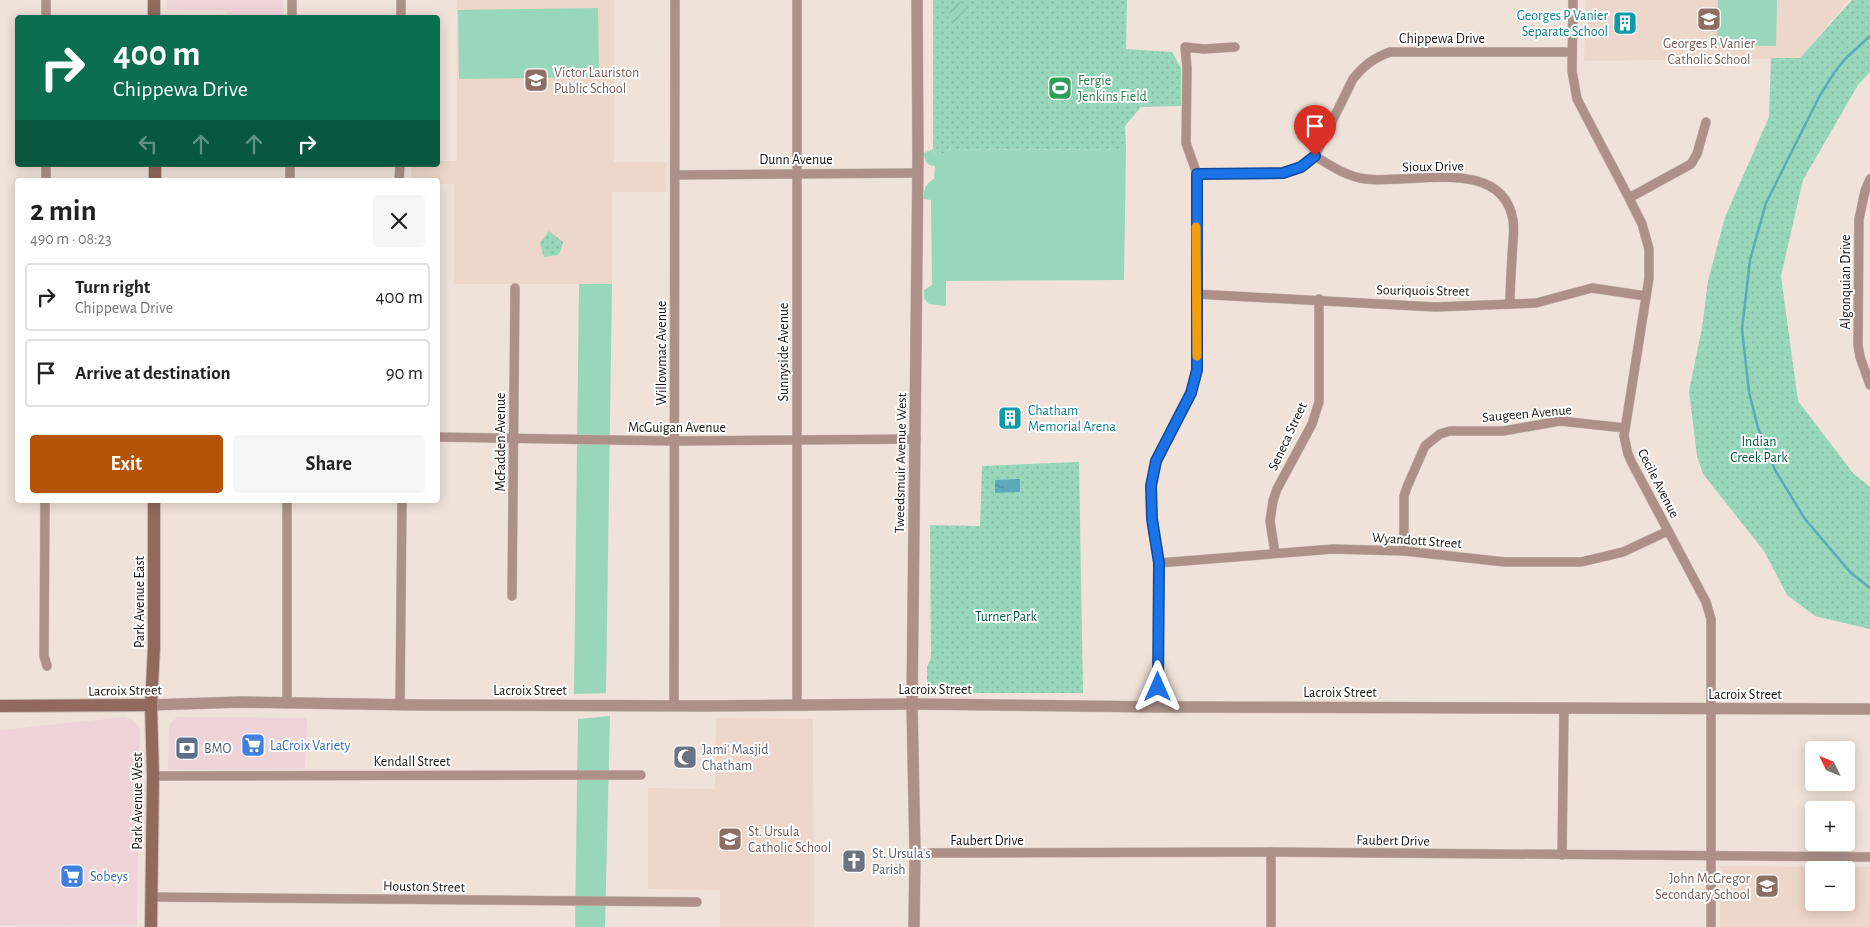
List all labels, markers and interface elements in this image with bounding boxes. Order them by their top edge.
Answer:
school or university icon: Georges P. Vanier Catholic School [1696,6,1722,32]
place label: Georges P Vanier Separate School [1517,9,1608,39]
building icon: Georges P Vanier Separate School [1612,10,1638,36]
street label: Chippewa Drive [1399,32,1485,46]
icon: right [30,35,95,100]
text: 400 m [113,37,201,72]
place label: Georges P. Vanier Catholic School [1663,37,1755,67]
place label: Victor Lauriston Public School [554,66,639,96]
school or university icon: Victor Lauriston Public School [523,67,549,93]
place label: Fergie Jenkins Field [1078,74,1147,104]
sports icon: Fergie Jenkins Field [1047,75,1073,101]
text: Chippewa Drive [113,78,248,100]
pin [1294,105,1336,156]
icon: arrive [1301,112,1329,140]
icon: left [134,130,162,158]
icon: ahead [187,130,215,158]
icon: ahead [240,130,268,158]
icon: right [293,130,321,158]
street label: Dunn Avenue [759,153,833,167]
street label: Sioux Drive [1402,159,1464,175]
button: close [373,195,425,247]
text: 2 min [30,196,97,226]
text: 490 m · 08:23 [30,231,112,247]
street label: Algonquian Drive [1839,235,1853,329]
text: Turn right [75,278,150,297]
icon: right [32,283,60,311]
street label: Souriquois Street [1376,283,1470,299]
text: 400 m [375,288,423,307]
text: Chippewa Drive [75,300,173,316]
street label: Willowmac Avenue [655,300,669,406]
street label: Sunnyside Avenue [777,302,791,402]
icon: arrive [32,359,60,387]
text: Arrive at destination [75,364,231,383]
text: 90 m [386,364,423,383]
street label: McFadden Avenue [494,392,508,492]
street label: Tweedsmuir Avenue West [893,392,909,533]
street label: Seneca Street [1266,400,1310,473]
street label: Saugeen Avenue [1482,403,1573,425]
place label: Chatham Memorial Arena [1028,404,1116,434]
building icon: Chatham Memorial Arena [997,405,1023,431]
street label: McGuigan Avenue [628,421,726,435]
button: Exit [30,435,223,493]
button: Share [233,435,425,493]
park label: Indian Creek Park [1730,435,1788,465]
street label: Cecile Avenue [1635,447,1681,520]
street label: Wyandott Street [1372,531,1463,551]
street label: Park Avenue East [133,555,147,648]
park label: Turner Park [975,610,1038,624]
position arrow [1131,660,1183,712]
street label: Lacroix Street [88,683,162,699]
street label: Lacroix Street [898,683,972,697]
street label: Lacroix Street [493,684,567,698]
street label: Lacroix Street [1303,686,1377,700]
street label: Lacroix Street [1708,688,1782,702]
supermarket icon: LaCroix Variety [240,732,266,758]
bank icon: BMO [174,735,200,761]
place label: LaCroix Variety [270,739,351,753]
north arrow [1805,741,1855,791]
map controls [1805,741,1855,911]
place label: BMO [204,742,232,756]
place label: Jami' Masjid Chatham [702,743,769,773]
mosque icon: Jami' Masjid Chatham [672,744,698,770]
street label: Park Avenue West [131,752,145,850]
street label: Kendall Street [374,755,451,769]
button: + [1805,801,1855,851]
place label: St. Ursula Catholic School [748,825,831,855]
school or university icon: St. Ursula Catholic School [717,826,743,852]
street label: Faubert Drive [1356,833,1430,849]
street label: Faubert Drive [950,834,1024,848]
place label: St. Ursula's Parish [872,847,931,877]
church icon: St. Ursula's Parish [841,848,867,874]
button: − [1805,861,1855,911]
supermarket icon: Sobeys [59,863,85,889]
place label: Sobeys [90,870,128,884]
place label: John McGregor Secondary School [1655,872,1750,902]
school or university icon: John McGregor Secondary School [1754,873,1780,899]
street label: Houston Street [383,879,466,895]

